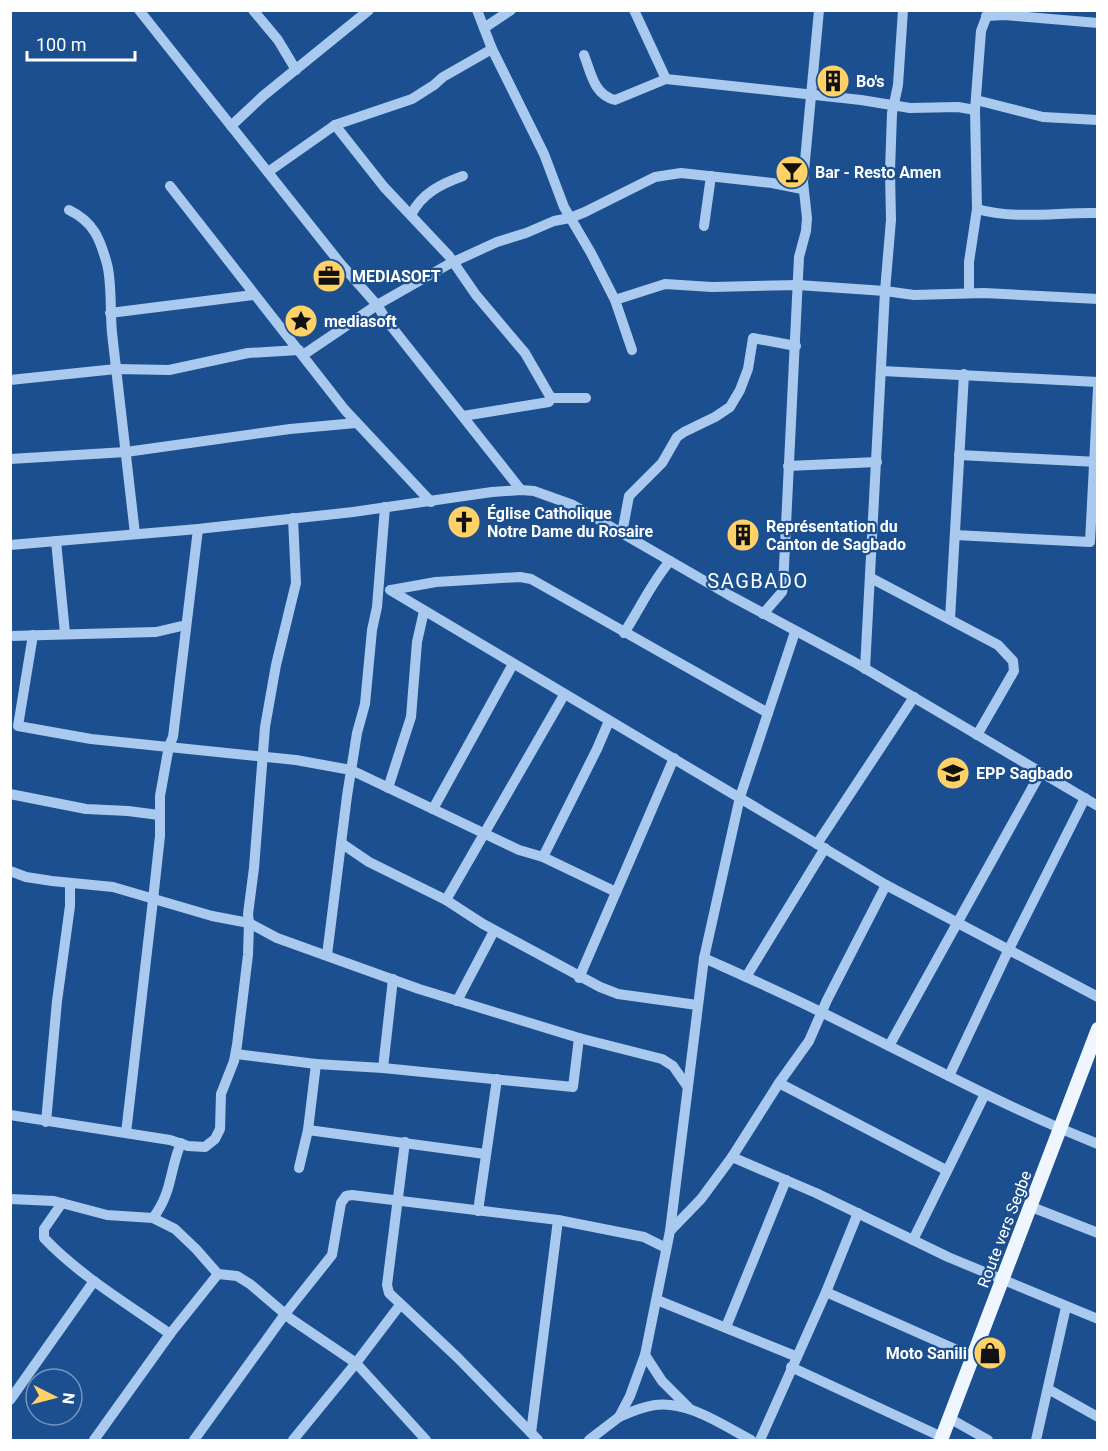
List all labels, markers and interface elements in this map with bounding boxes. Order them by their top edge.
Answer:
scale bar [27,24,135,62]
text: 100 m [36,34,87,55]
building icon: Bo's [815,63,851,99]
place label: Bo's [856,72,885,91]
bar icon: Bar - Resto Amen [774,154,810,190]
place label: Bar - Resto Amen [815,163,941,182]
office icon: MEDIASOFT [311,258,347,294]
place label: MEDIASOFT [352,267,441,286]
place icon: mediasoft [283,303,319,339]
place label: mediasoft [324,312,397,331]
church icon: Église Catholique Notre Dame du Rosaire [446,504,482,540]
place label: Église Catholique Notre Dame du Rosaire [487,504,653,541]
building icon: Représentation du Canton de Sagbado [725,517,761,553]
place label: Représentation du Canton de Sagbado [766,517,906,554]
district label: SAGBADO [707,569,809,593]
school or university icon: EPP Sagbado [935,755,971,791]
place label: EPP Sagbado [976,764,1073,783]
street label: Route vers Segbe [973,1168,1036,1290]
shop icon: Moto Sanili [972,1335,1008,1371]
place label: Moto Sanili [886,1344,967,1363]
north arrow [24,1367,84,1427]
text: N [58,1392,78,1405]

